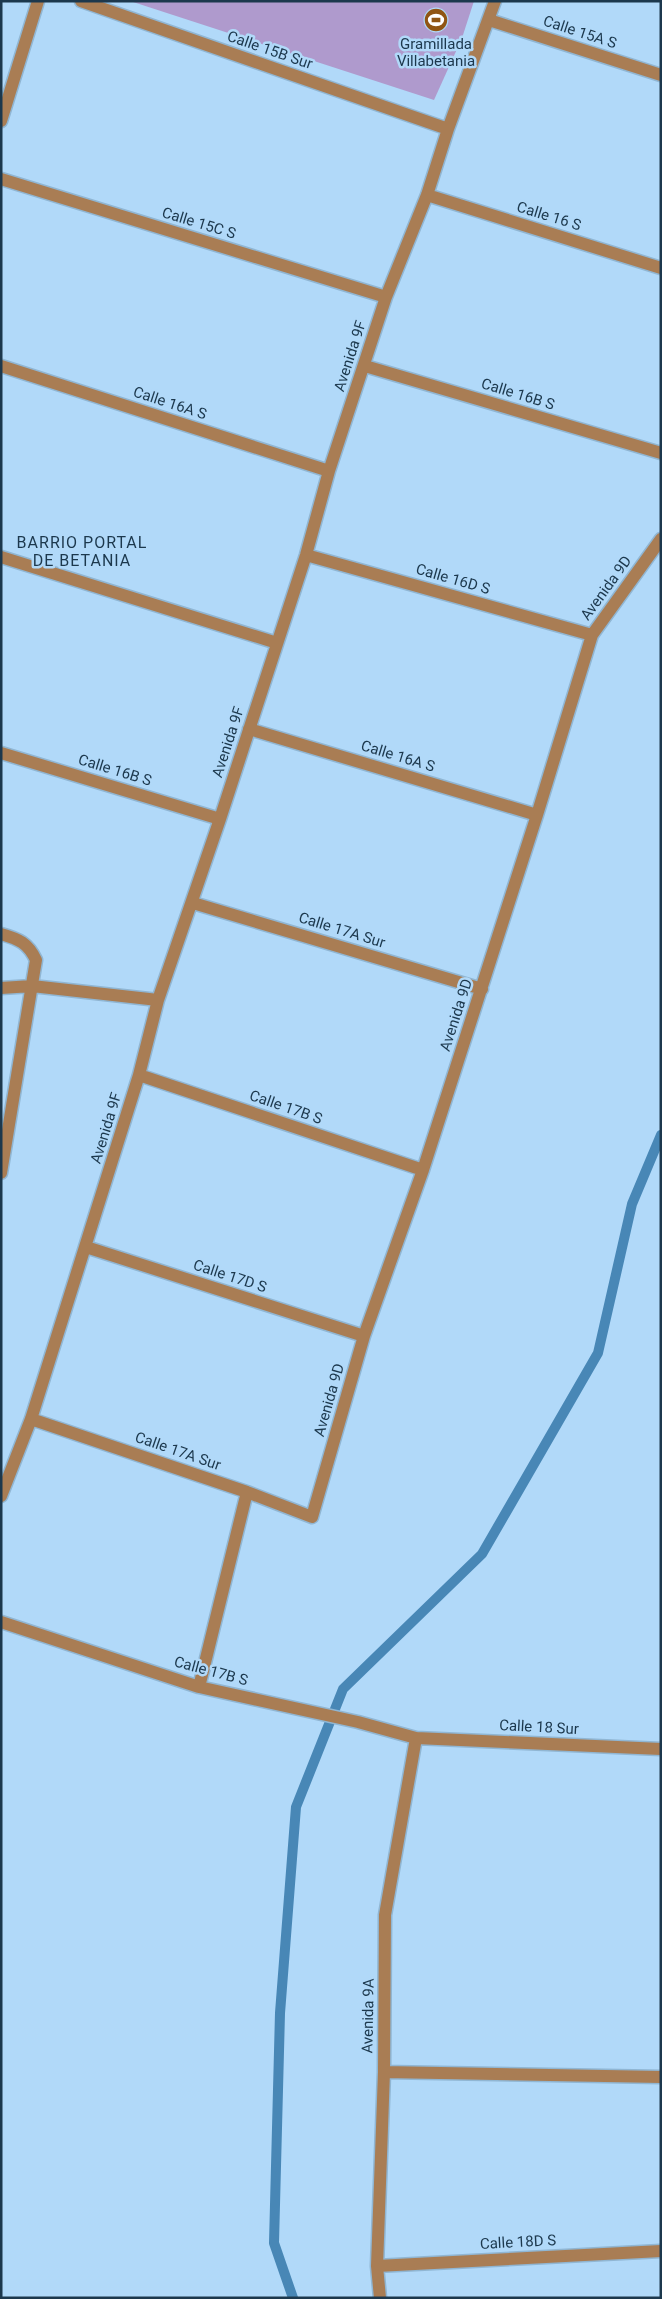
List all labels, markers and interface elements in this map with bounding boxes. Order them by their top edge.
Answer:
sports icon: Gramillada Villabetania [423,7,449,33]
street label: Calle 15A S [541,12,619,52]
street label: Calle 15B Sur [225,27,315,73]
place label: Gramillada Villabetania [397,35,475,70]
street label: Calle 16 S [515,198,583,234]
street label: Calle 15C S [160,203,238,243]
street label: Avenida 9F [330,318,370,394]
street label: Calle 16B S [479,374,557,414]
street label: Calle 16A S [131,383,209,423]
district label: BARRIO PORTAL DE BETANIA [17,533,147,570]
street label: Avenida 9D [577,552,635,624]
street label: Calle 16D S [414,560,492,598]
street label: Avenida 9F [208,704,248,780]
street label: Calle 16A S [359,736,437,776]
street label: Calle 16B S [76,750,154,790]
street label: Calle 17A Sur [297,908,387,952]
street label: Avenida 9D [436,977,476,1053]
street label: Calle 17B S [247,1086,325,1128]
street label: Avenida 9F [87,1090,125,1166]
street label: Calle 17D S [191,1256,269,1296]
street label: Avenida 9D [310,1361,348,1439]
street label: Calle 17A Sur [133,1428,223,1474]
street label: Calle 17B S [172,1653,250,1690]
street label: Calle 18 Sur [499,1716,579,1738]
street label: Avenida 9A [358,1978,378,2054]
street label: Calle 18D S [479,2231,557,2253]

